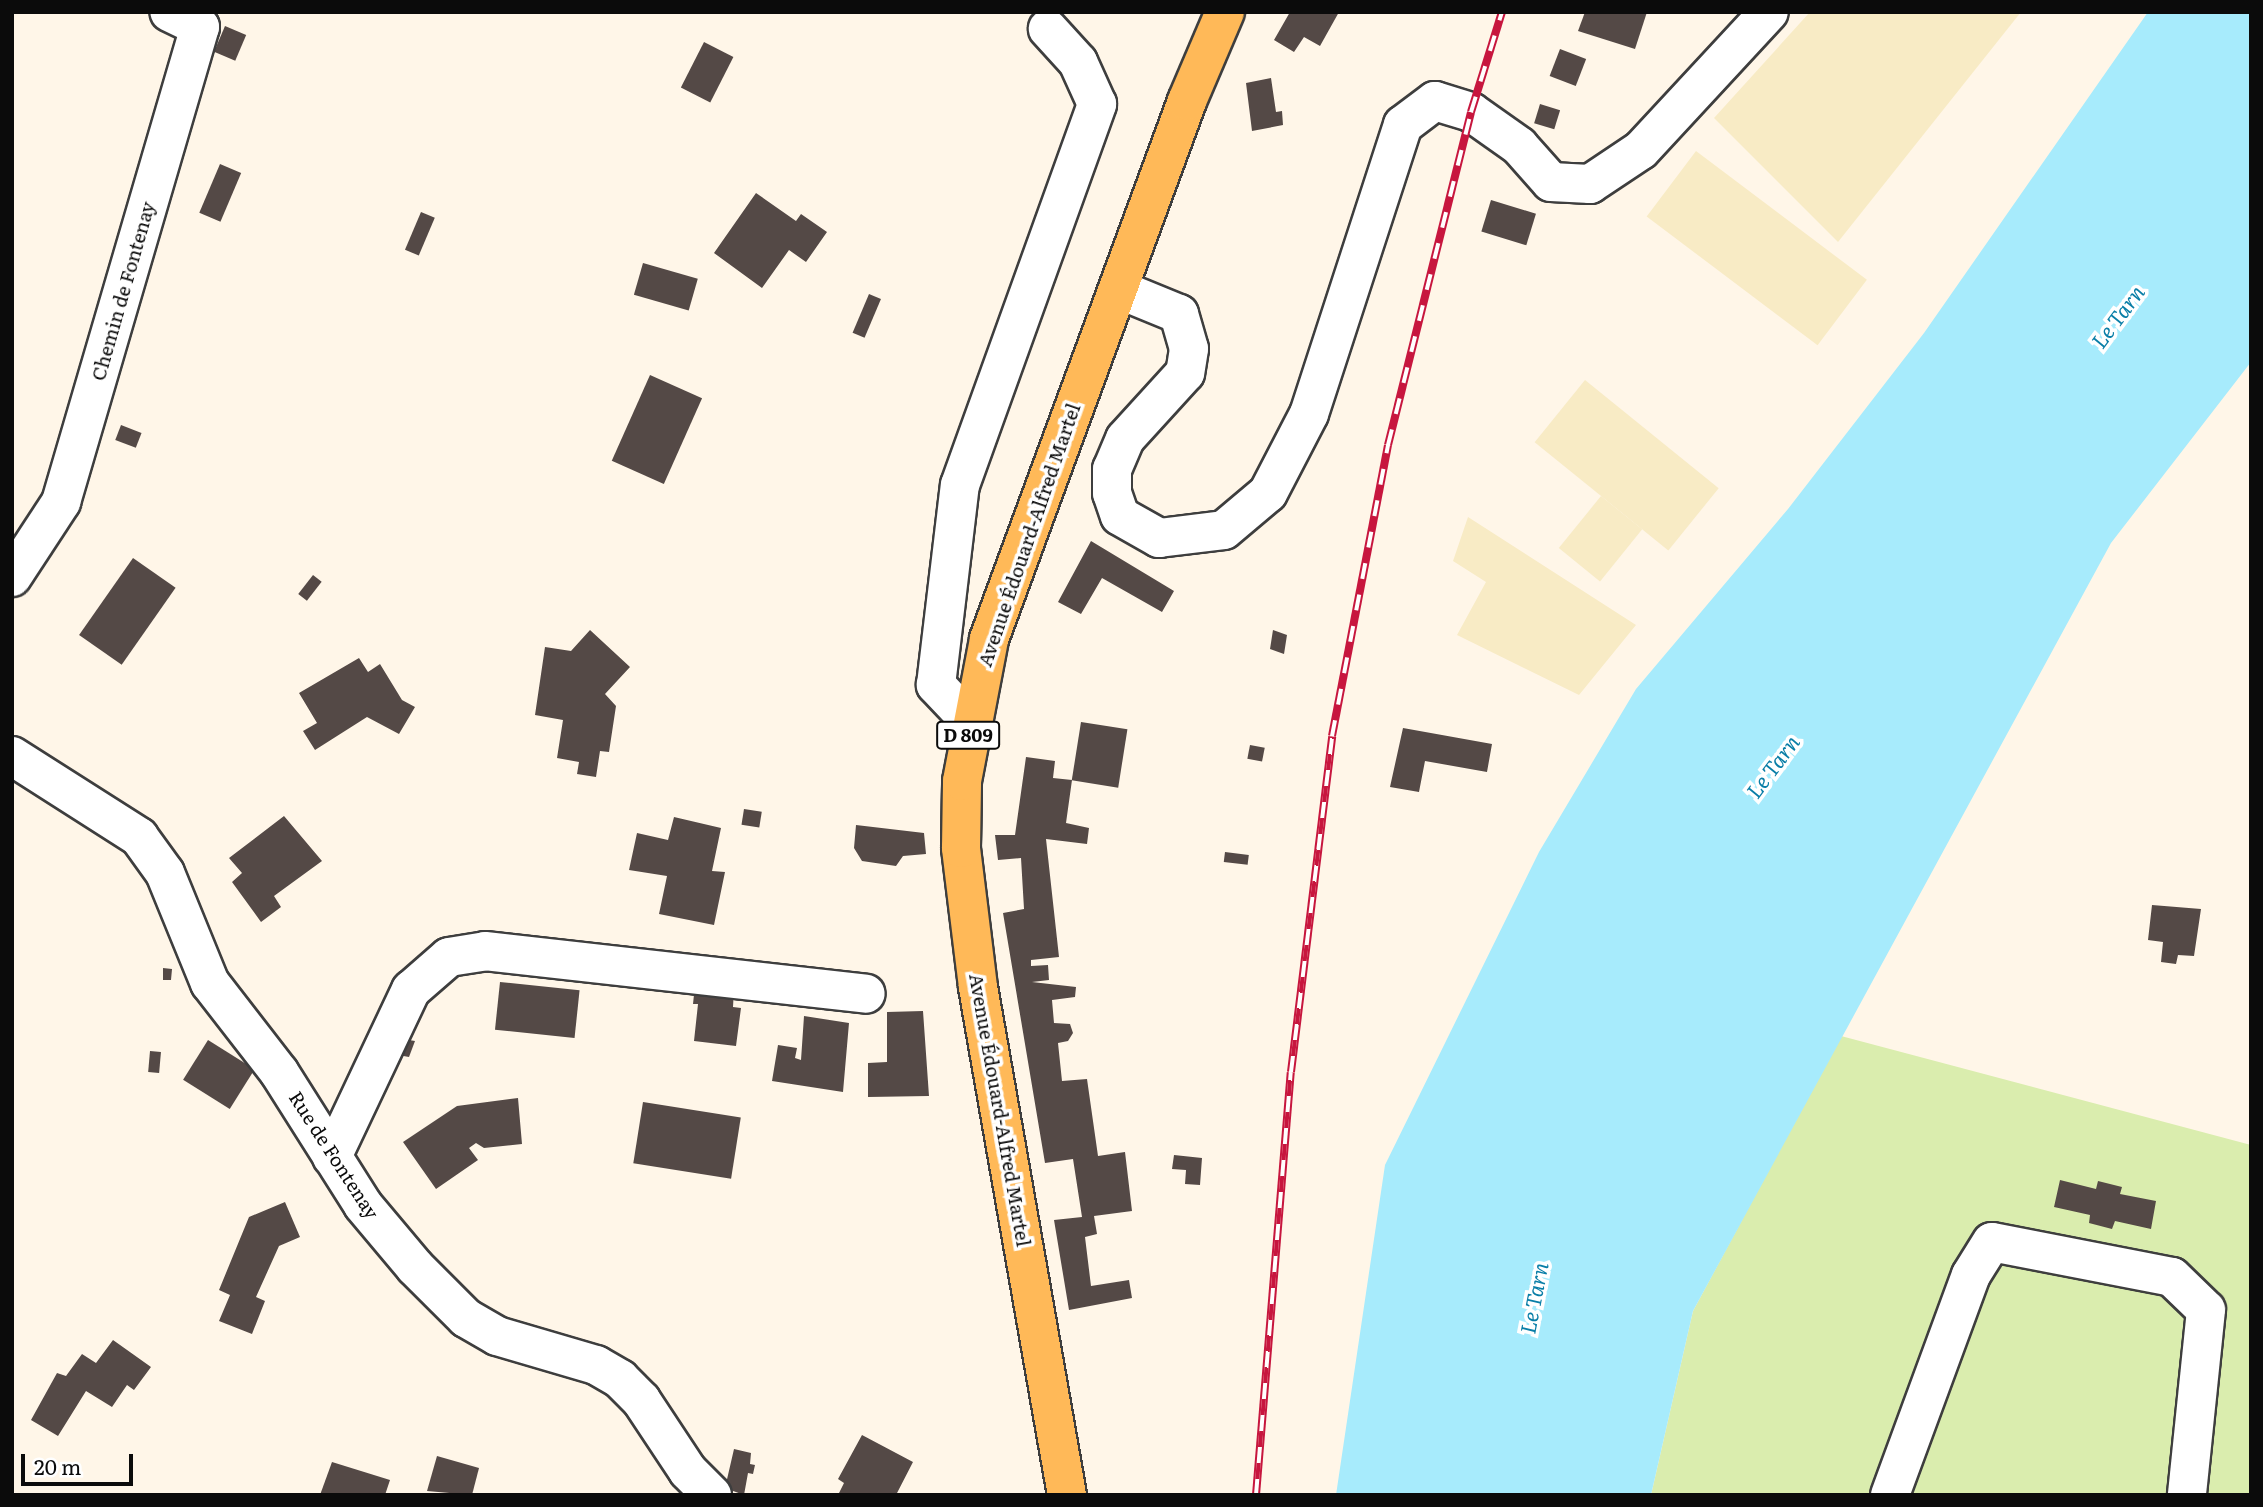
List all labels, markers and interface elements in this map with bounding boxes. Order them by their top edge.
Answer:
street label: Chemin de Fontenay [87,199,159,383]
water label: Le Tarn [2085,280,2149,352]
street label: Avenue Édouard-Alfred Martel [973,400,1085,670]
road number: D 809 [935,720,1001,750]
water label: Le Tarn [1740,730,1804,802]
street label: Avenue Édouard-Alfred Martel [965,972,1035,1248]
street label: Rue de Fontenay [284,1087,384,1223]
water label: Le Tarn [1514,1260,1552,1336]
scale bar [24,1440,136,1484]
text: 20 m [34,1450,81,1481]

